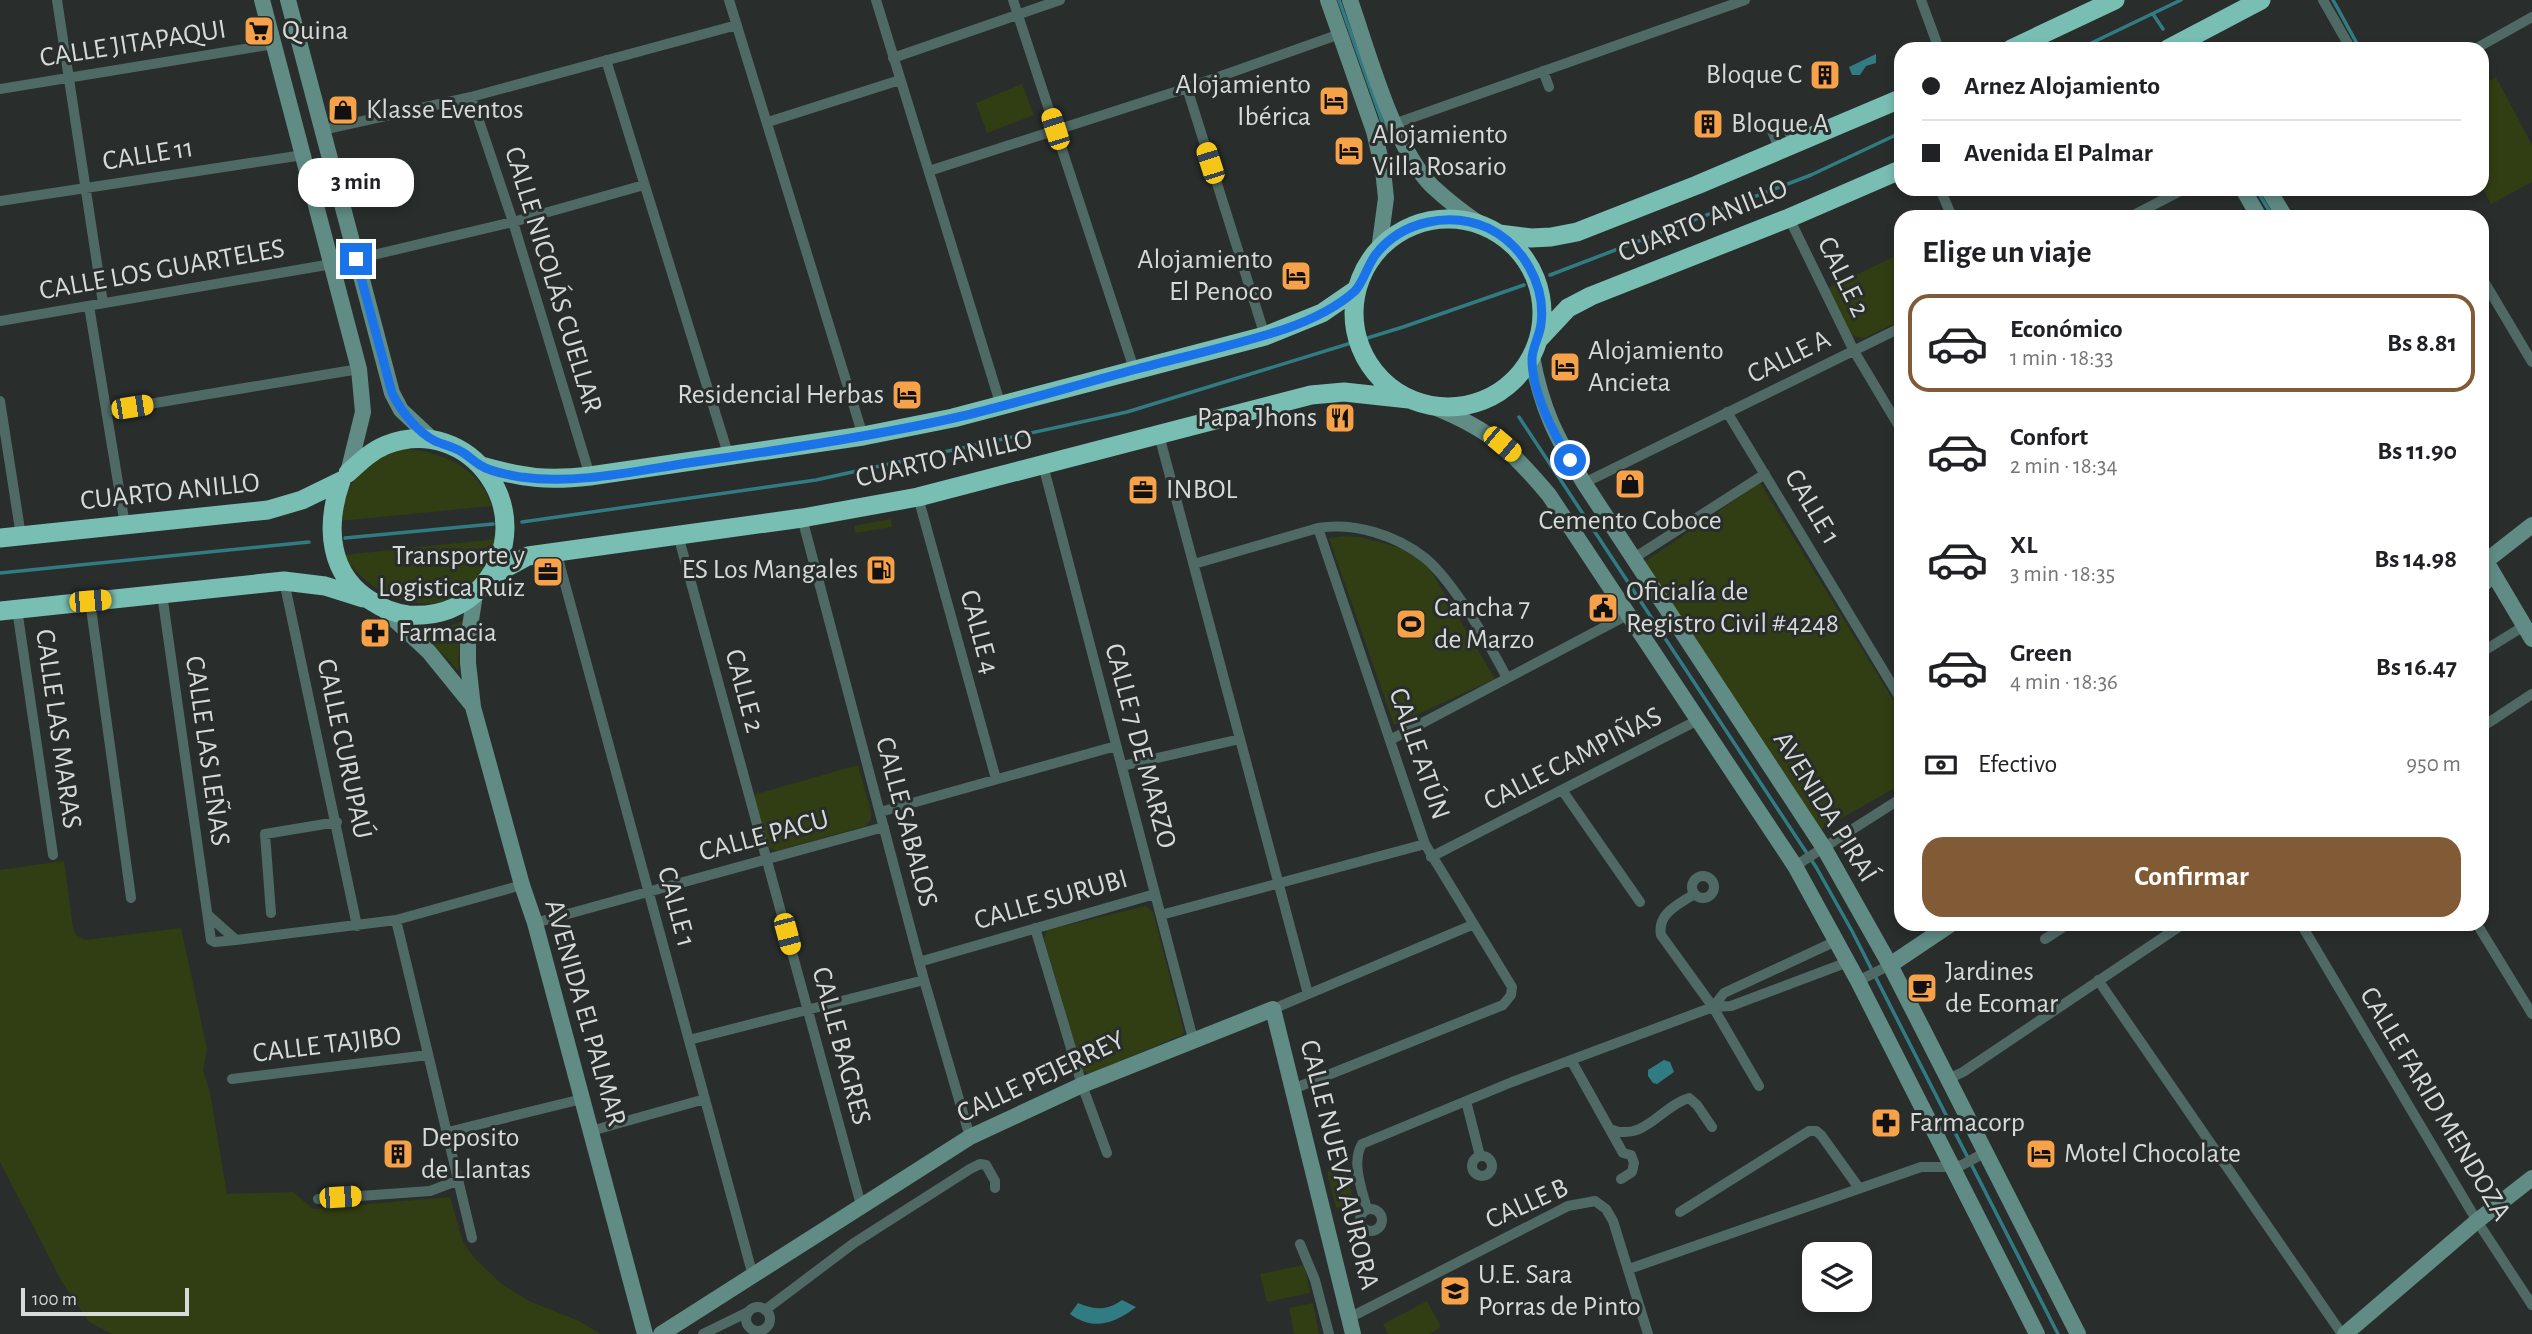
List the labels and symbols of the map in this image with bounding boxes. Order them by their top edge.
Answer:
supermarket icon: Quina [242,14,276,48]
street label: CALLE JITAPAQUI [38,15,228,73]
place label: Quina [282,17,348,45]
building icon: Bloque C [1808,58,1842,92]
place label: Bloque C [1706,61,1802,89]
place label: Alojamiento Ibérica [1175,71,1311,131]
hotel icon: Alojamiento Ibérica [1317,84,1351,118]
shop icon: Klasse Eventos [326,93,360,127]
place label: Klasse Eventos [366,96,524,124]
car [1039,106,1072,152]
building icon: Bloque A [1691,107,1725,141]
place label: Bloque A [1731,110,1829,138]
place label: Alojamiento Villa Rosario [1372,121,1508,181]
street label: CALLE 11 [101,134,195,176]
hotel icon: Alojamiento Villa Rosario [1332,134,1366,168]
car [1194,140,1227,186]
street label: CALLE NICOLÁS CUELLAR [499,143,610,416]
callout: 3 min [298,158,414,206]
street label: CUARTO ANILLO [1614,174,1792,268]
street label: CALLE 2 [1812,233,1874,321]
street label: CALLE LOS GUARTELES [37,235,287,305]
route end [340,243,372,275]
place label: Alojamiento El Penoco [1137,246,1273,306]
hotel icon: Alojamiento El Penoco [1279,259,1313,293]
street label: CALLE A [1743,325,1835,389]
place label: Alojamiento Ancieta [1588,337,1724,397]
hotel icon: Alojamiento Ancieta [1548,350,1582,384]
hotel icon: Residencial Herbas [890,378,924,412]
place label: Residencial Herbas [677,381,884,409]
car [110,393,155,421]
restaurant icon: Papa Jhons [1323,401,1357,435]
place label: Papa Jhons [1197,404,1317,432]
car [1480,422,1525,466]
street label: CUARTO ANILLO [853,425,1035,493]
route start [1554,444,1586,476]
street label: CALLE 1 [1779,465,1845,549]
shop icon: Cemento Coboce [1613,467,1647,501]
street label: CUARTO ANILLO [79,469,261,515]
office icon: INBOL [1126,473,1160,507]
place label: INBOL [1166,476,1237,504]
place label: Cemento Coboce [1538,507,1722,535]
place label: Transporte y Logistica Ruiz [378,542,525,602]
fuel station icon: ES Los Mangales [864,553,898,587]
office icon: Transporte y Logistica Ruiz [531,555,565,589]
place label: ES Los Mangales [681,556,858,584]
place label: Oficialía de Registro Civil #4248 [1626,578,1839,638]
street label: CALLE 4 [954,587,1004,677]
car [69,589,112,613]
public building icon: Oficialía de Registro Civil #4248 [1586,591,1620,625]
place label: Cancha 7 de Marzo [1434,594,1534,654]
sports icon: Cancha 7 de Marzo [1394,607,1428,641]
pharmacy icon: Farmacia [358,616,392,650]
place label: Farmacia [398,619,497,647]
street label: CALLE LAS MARAS [30,628,86,830]
street label: CALLE 7 DE MARZO [1099,640,1181,852]
street label: CALLE 2 [719,646,769,736]
street label: CALLE LAS LEÑAS [180,654,236,848]
street label: CALLE CURUPAÚ [311,656,380,841]
street label: CALLE ATÚN [1383,684,1457,823]
street label: CALLE CAMPIÑAS [1479,700,1666,816]
street label: AVENIDA PIRAÍ [1768,725,1885,887]
street label: CALLE SABALOS [870,734,942,910]
street label: CALLE PACU [696,805,832,867]
street label: CALLE 1 [652,864,700,950]
street label: CALLE SURUBI [971,865,1131,935]
street label: AVENIDA EL PALMAR [539,896,631,1130]
car [772,911,803,957]
place label: Jardines de Ecomar [1945,958,2058,1018]
street label: CALLE BAGRES [807,964,875,1128]
cafe icon: Jardines de Ecomar [1905,971,1939,1005]
street label: CALLE FARID MENDOZA [2354,982,2516,1226]
street label: CALLE TAJIBO [251,1022,403,1068]
street label: CALLE PEJERREY [953,1026,1129,1128]
street label: CALLE NUEVA AURORA [1294,1037,1384,1293]
pharmacy icon: Farmacorp [1869,1106,1903,1140]
place label: Farmacorp [1909,1109,2025,1137]
place label: Deposito de Llantas [421,1124,531,1184]
building icon: Deposito de Llantas [381,1137,415,1171]
hotel icon: Motel Chocolate [2024,1137,2058,1171]
place label: Motel Chocolate [2064,1140,2241,1168]
street label: CALLE B [1481,1173,1573,1235]
car [319,1185,362,1209]
place label: U.E. Sara Porras de Pinto [1478,1261,1641,1321]
school or university icon: U.E. Sara Porras de Pinto [1438,1274,1472,1308]
scale bar [21,1285,189,1317]

